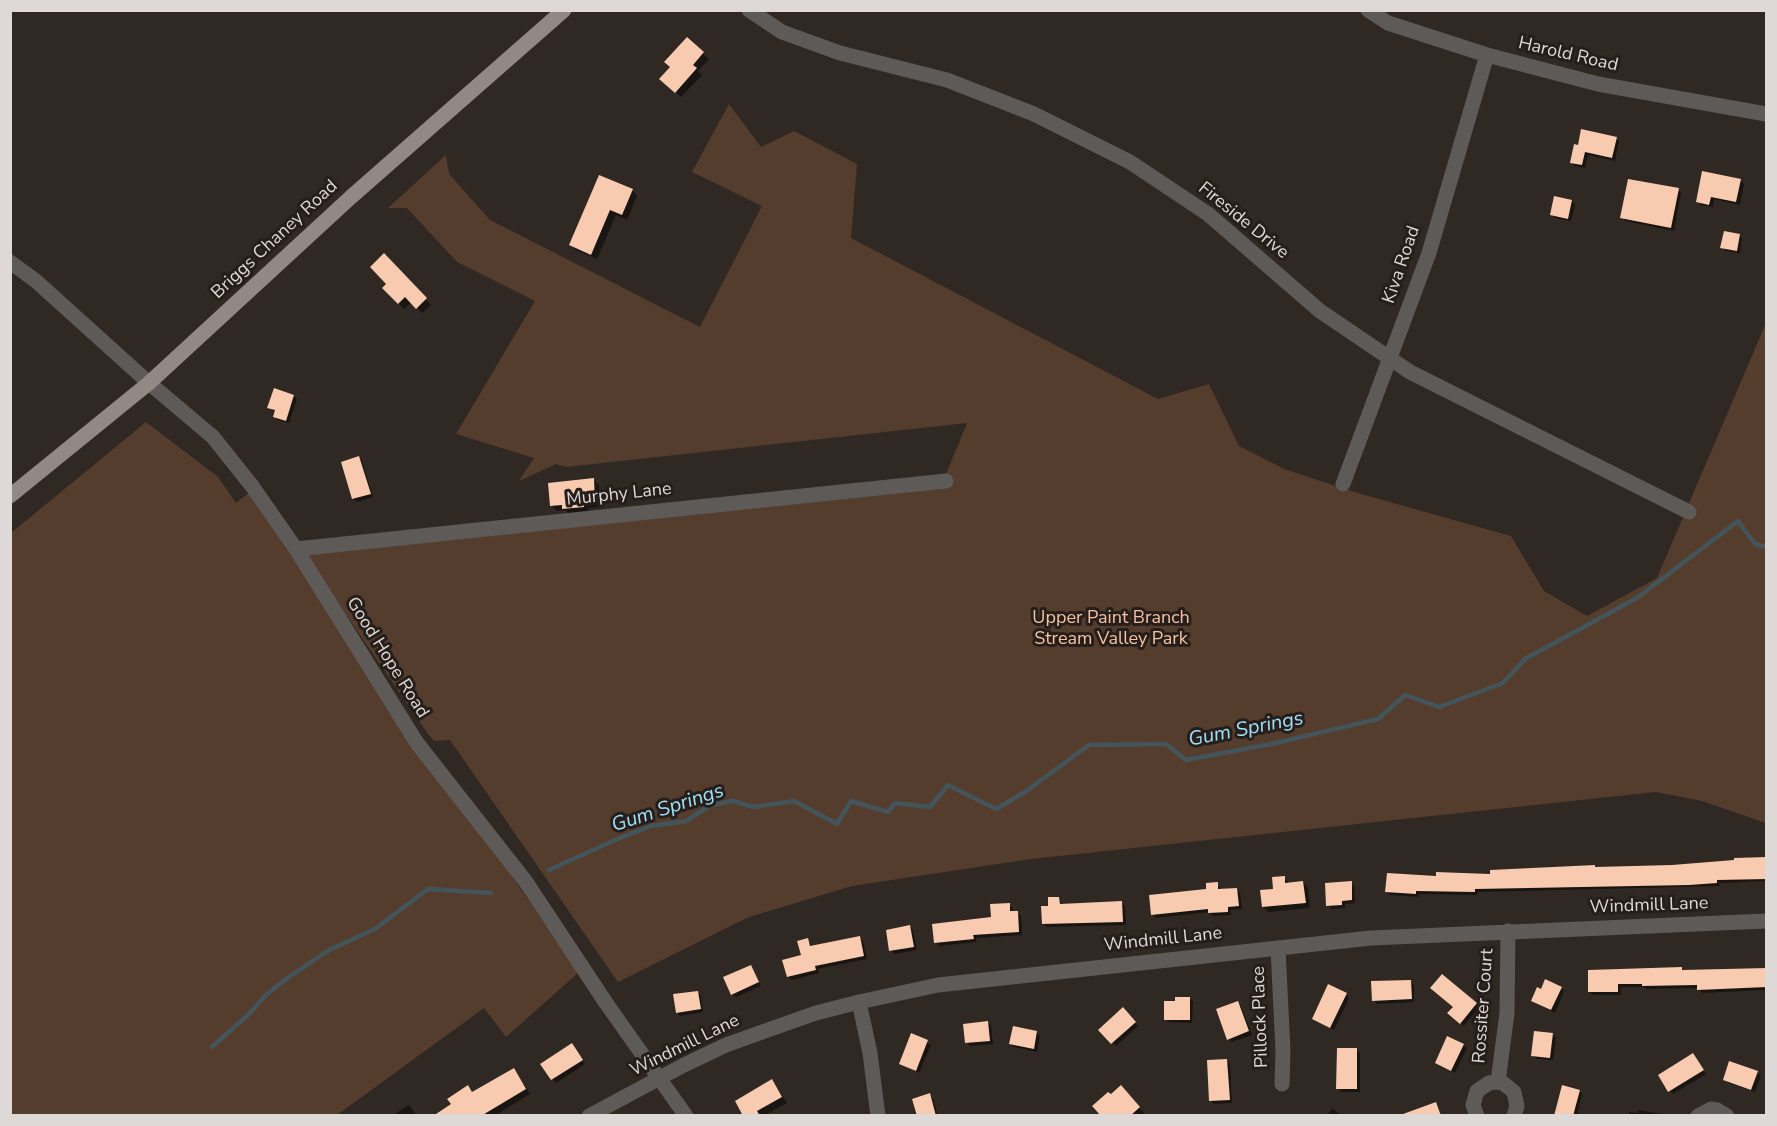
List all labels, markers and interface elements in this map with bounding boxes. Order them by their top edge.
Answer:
street label: Harold Road [1516,33,1620,77]
street label: Briggs Chaney Road [207,176,343,304]
street label: Fireside Drive [1193,178,1293,264]
street label: Kiva Road [1379,223,1425,307]
street label: Murphy Lane [565,479,673,511]
street label: Good Hope Road [341,594,433,722]
park label: Upper Paint Branch Stream Valley Park [1032,608,1190,650]
water label: Gum Springs [1187,707,1305,753]
water label: Gum Springs [609,780,727,838]
street label: Windmill Lane [1589,893,1709,919]
street label: Windmill Lane [1103,923,1223,957]
street label: Rossiter Court [1469,948,1499,1064]
street label: Pillock Place [1248,966,1274,1068]
street label: Windmill Lane [627,1010,743,1082]

